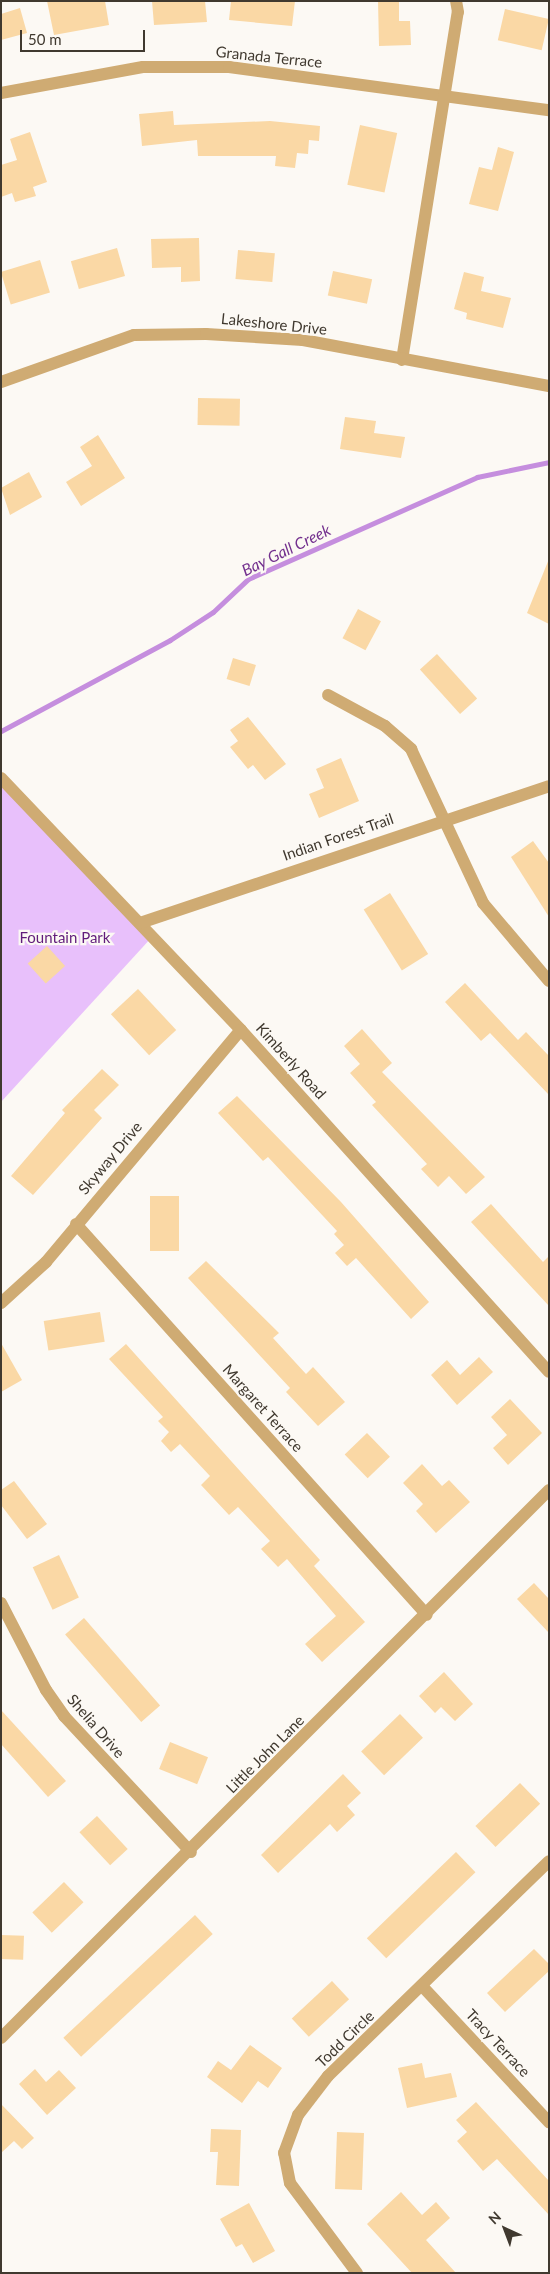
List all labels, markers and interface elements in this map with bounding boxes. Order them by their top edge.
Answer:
scale bar [22,20,148,52]
text: 50 m [28,30,62,48]
street label: Granada Terrace [215,42,323,72]
street label: Lakeshore Drive [220,309,328,339]
water label: Bay Gall Creek [238,520,334,580]
street label: Indian Forest Trail [280,810,396,864]
park label: Fountain Park [20,929,110,947]
street label: Kimberly Road [252,1019,330,1103]
street label: Skyway Drive [74,1118,146,1198]
street label: Margaret Terrace [219,1360,307,1456]
street label: Shelia Drive [63,1690,129,1762]
street label: Little John Lane [222,1711,308,1797]
street label: Tracy Terrace [462,2005,534,2081]
street label: Todd Circle [312,2007,378,2071]
north arrow [480,2204,530,2254]
text: N [485,2208,504,2228]

